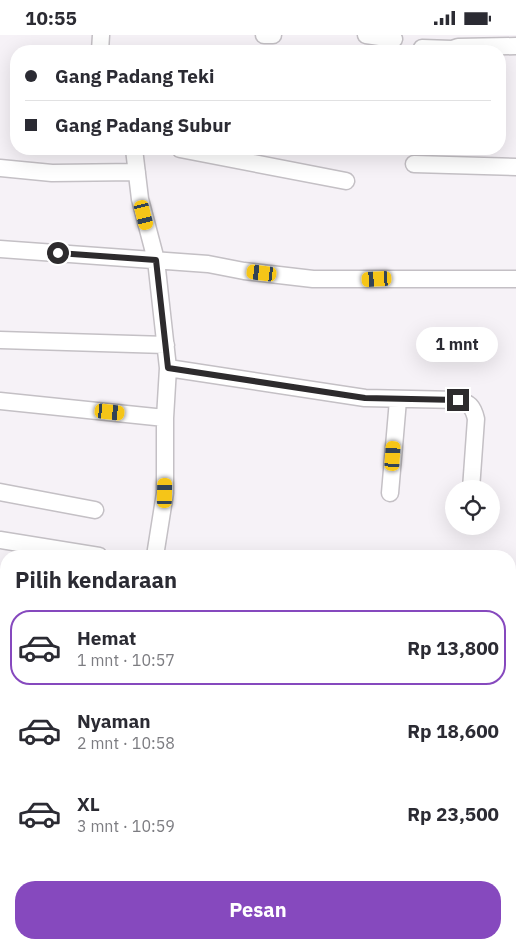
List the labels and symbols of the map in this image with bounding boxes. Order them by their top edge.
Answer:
car [133,199,154,231]
route start [47,242,69,264]
car [246,264,277,282]
car [361,271,392,287]
callout: 1 mnt [417,327,499,363]
route end [447,389,469,411]
car [94,403,125,421]
car [384,441,401,471]
car [157,478,172,508]

